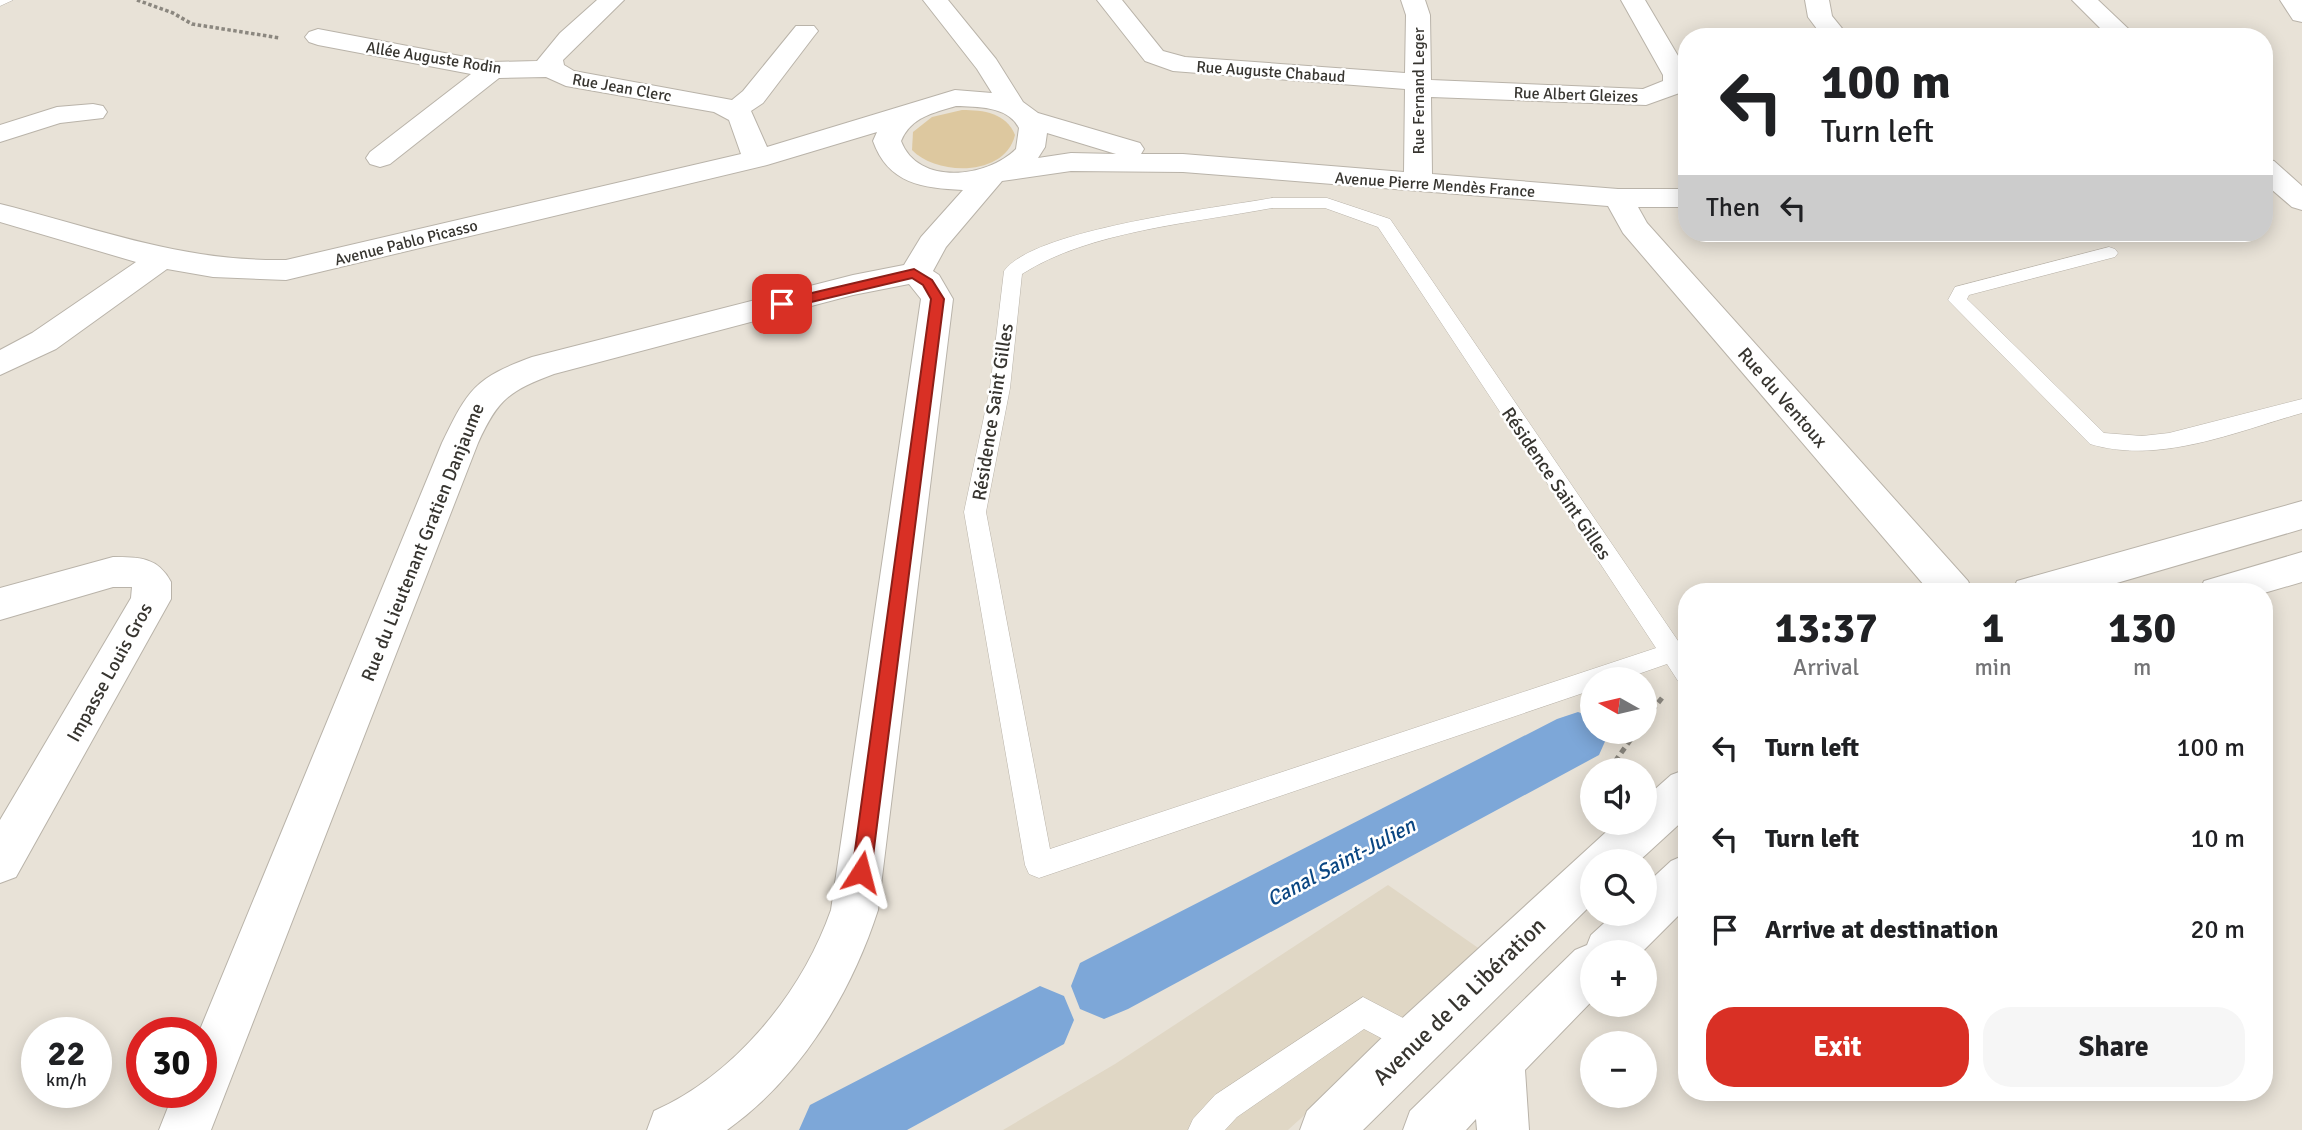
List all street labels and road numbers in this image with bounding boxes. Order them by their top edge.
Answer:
street label: Rue Fernand Leger [1409,27,1429,155]
street label: Allée Auguste Rodin [365,37,503,79]
street label: Rue Auguste Chabaud [1196,57,1346,87]
street label: Rue Jean Clerc [571,69,673,107]
street label: Rue Albert Gleizes [1513,83,1639,107]
street label: Avenue Pierre Mendès France [1334,168,1536,202]
street label: Avenue Pablo Picasso [333,216,480,270]
street label: Résidence Saint Gilles [967,322,1019,503]
street label: Rue du Ventoux [1732,343,1832,453]
street label: Rue du Lieutenant Gratien Danjaume [356,400,490,685]
street label: Résidence Saint Gilles [1496,403,1616,565]
street label: Impasse Louis Gros [62,599,158,746]
street label: Avenue de la Libération [1367,911,1552,1091]

